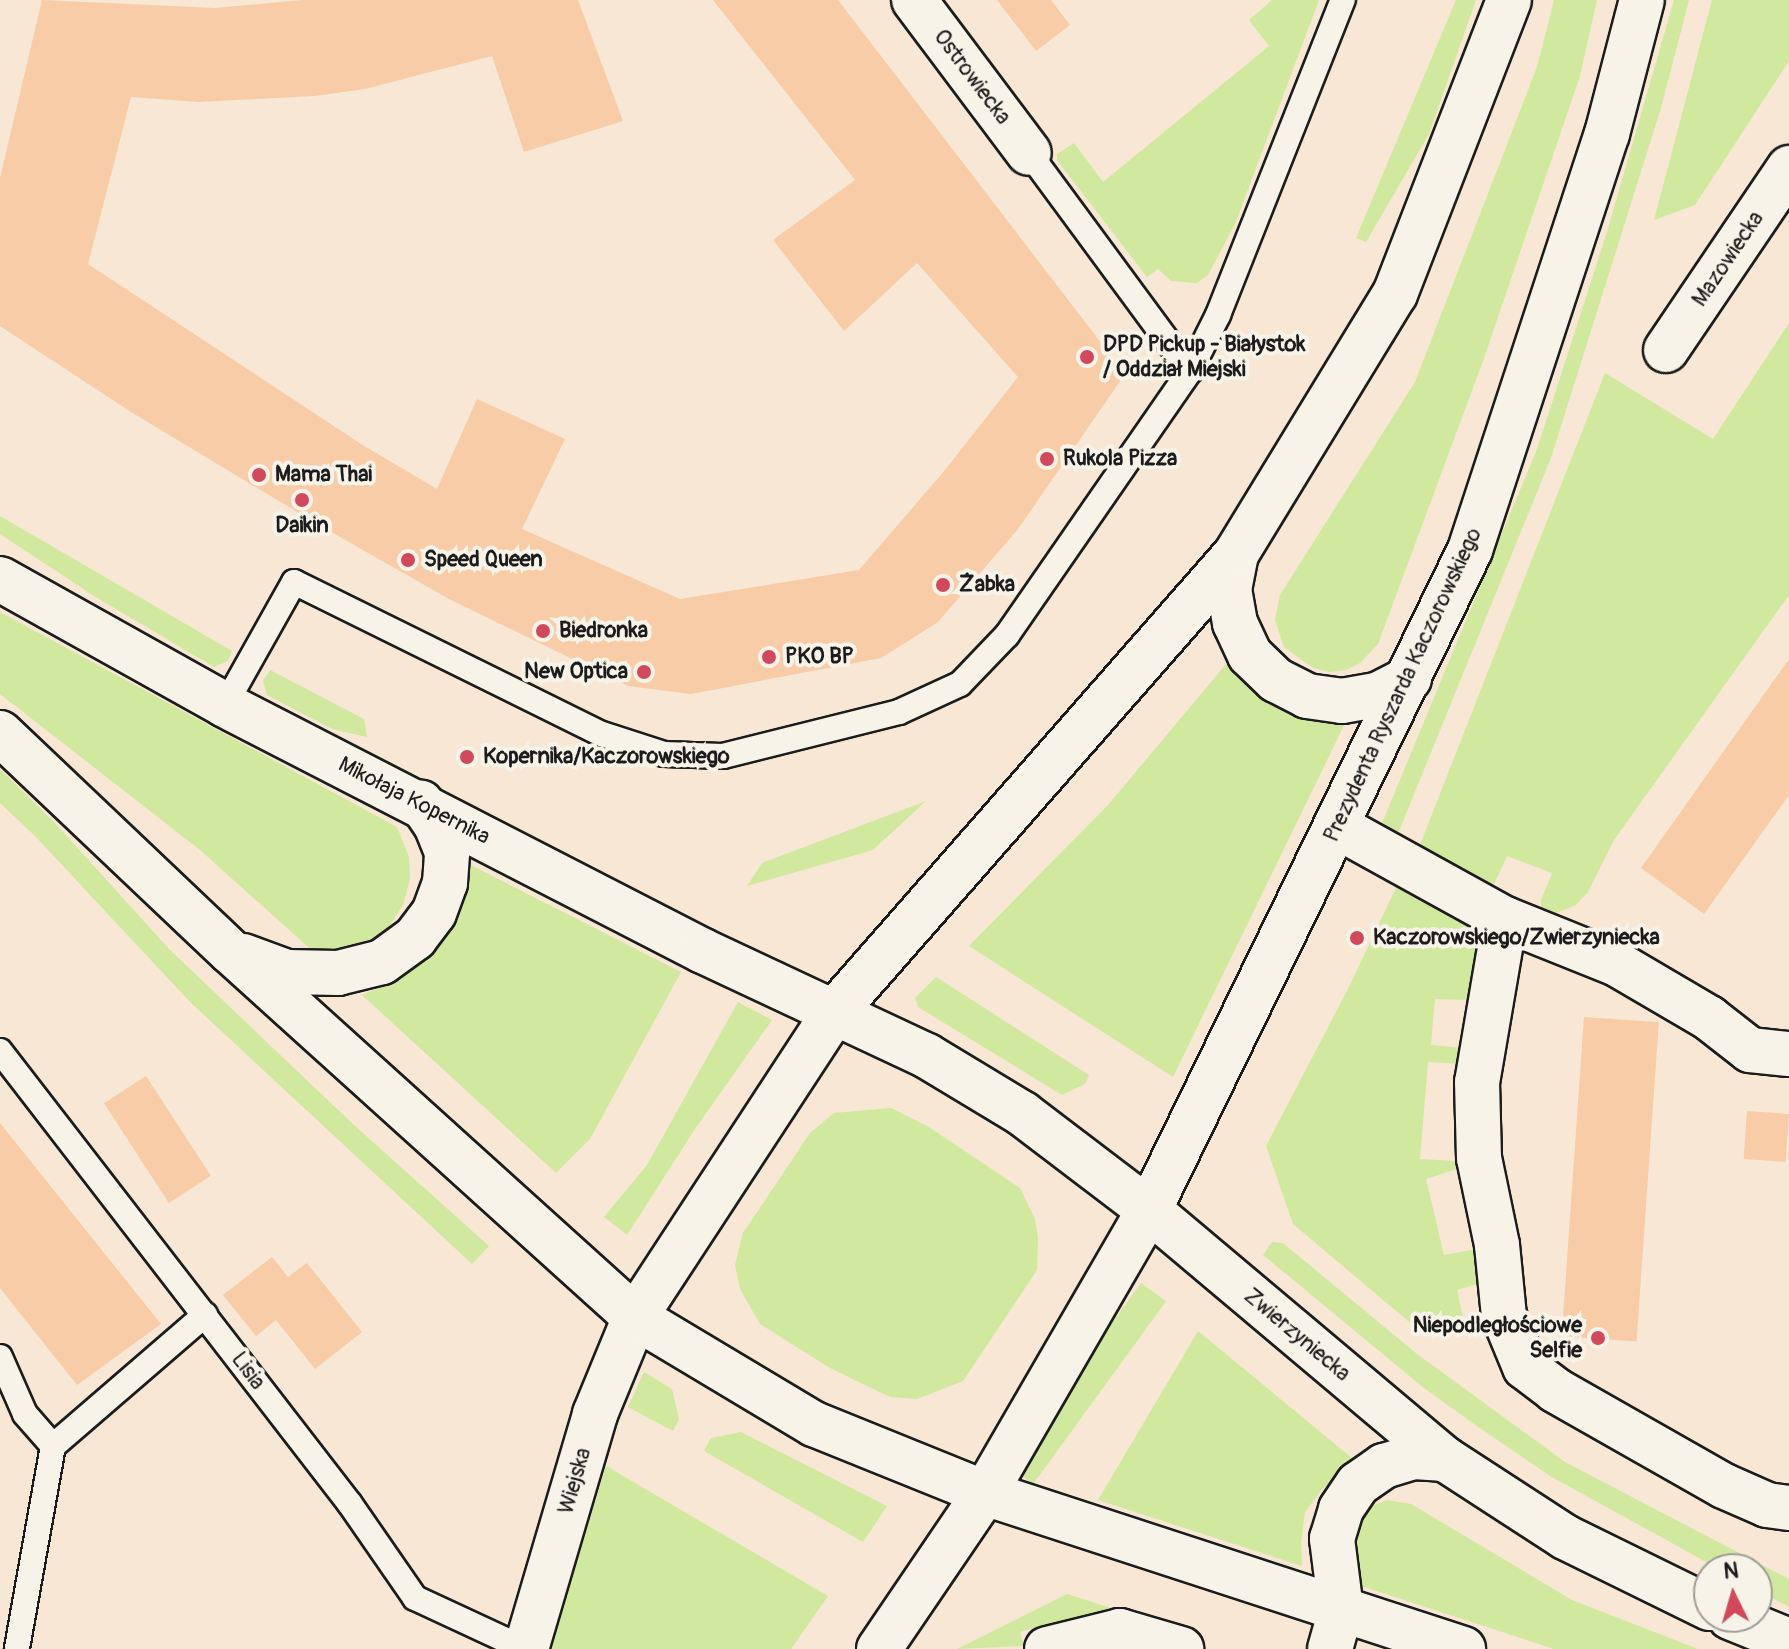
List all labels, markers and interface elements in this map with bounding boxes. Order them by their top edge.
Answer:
street label: Ostrowiecka [928,24,1016,130]
street label: Mazowiecka [1686,206,1770,312]
place label: DPD Pickup - Białystok / Oddział Miejski [1103,331,1305,382]
marker: DPD Pickup - Białystok / Oddział Miejski [1078,348,1096,366]
place label: Rukola Pizza [1063,446,1177,472]
marker: Rukola Pizza [1038,450,1056,468]
place label: Mama Thai [275,462,372,488]
marker: Mama Thai [250,466,268,484]
marker: Daikin [293,491,311,509]
place label: Daikin [275,513,329,539]
street label: Prezydenta Ryszarda Kaczorowskiego [1318,524,1488,846]
place label: Speed Queen [424,547,543,573]
marker: Speed Queen [399,551,417,569]
place label: Żabka [959,572,1015,598]
marker: Żabka [934,576,952,594]
place label: Biedronka [559,618,648,644]
marker: Biedronka [534,622,552,640]
place label: PKO BP [785,644,854,670]
marker: PKO BP [760,648,778,666]
place label: New Optica [524,659,628,685]
marker: New Optica [635,663,653,681]
place label: Kopernika/Kaczorowskiego [483,744,730,770]
marker: Kopernika/Kaczorowskiego [458,748,476,766]
street label: Mikołaja Kopernika [334,751,494,851]
place label: Kaczorowskiego/Zwierzyniecka [1373,925,1660,951]
marker: Kaczorowskiego/Zwierzyniecka [1348,929,1366,947]
street label: Zwierzyniecka [1239,1283,1355,1387]
place label: Niepodległościowe Selfie [1413,1312,1582,1364]
marker: Niepodległościowe Selfie [1589,1329,1607,1347]
street label: Lisia [225,1347,271,1395]
street label: Wiejska [553,1445,597,1517]
north arrow [1693,1553,1773,1633]
text: N [1722,1556,1740,1586]

